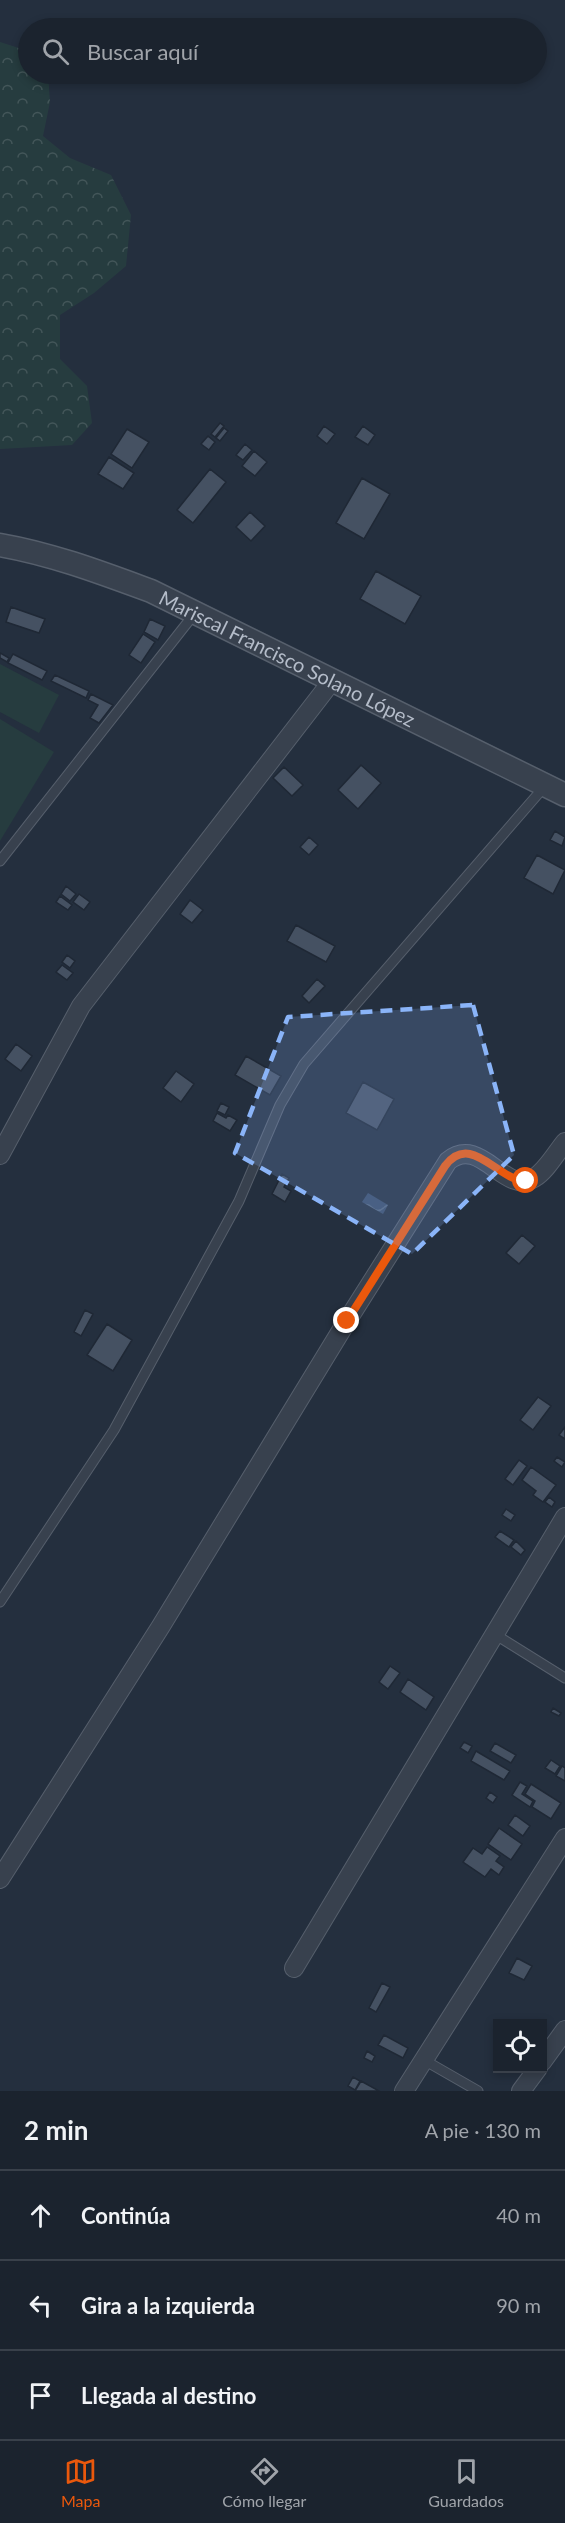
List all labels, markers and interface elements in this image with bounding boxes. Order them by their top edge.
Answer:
search box [18,18,547,84]
icon: search [39,35,72,68]
text: Buscar aquí [87,38,198,65]
street label: Mariscal Francisco Solano López [155,585,419,731]
route start [512,1167,538,1193]
route end [333,1307,359,1333]
map controls [493,2019,547,2073]
button: locate [493,2019,547,2073]
text: 2 min [24,2114,88,2146]
text: A pie · 130 m [425,2118,541,2142]
icon: ahead [24,2199,57,2232]
text: Continúa [81,2202,170,2229]
text: 40 m [496,2203,541,2227]
icon: left [24,2289,57,2322]
text: Gira a la izquierda [81,2292,255,2319]
text: 90 m [496,2293,541,2317]
icon: arrive [24,2379,57,2412]
text: Llegada al destino [81,2382,257,2409]
tab: Mapa [61,2455,100,2510]
tab: Cómo llegar [222,2455,306,2510]
tab: Guardados [428,2455,504,2510]

